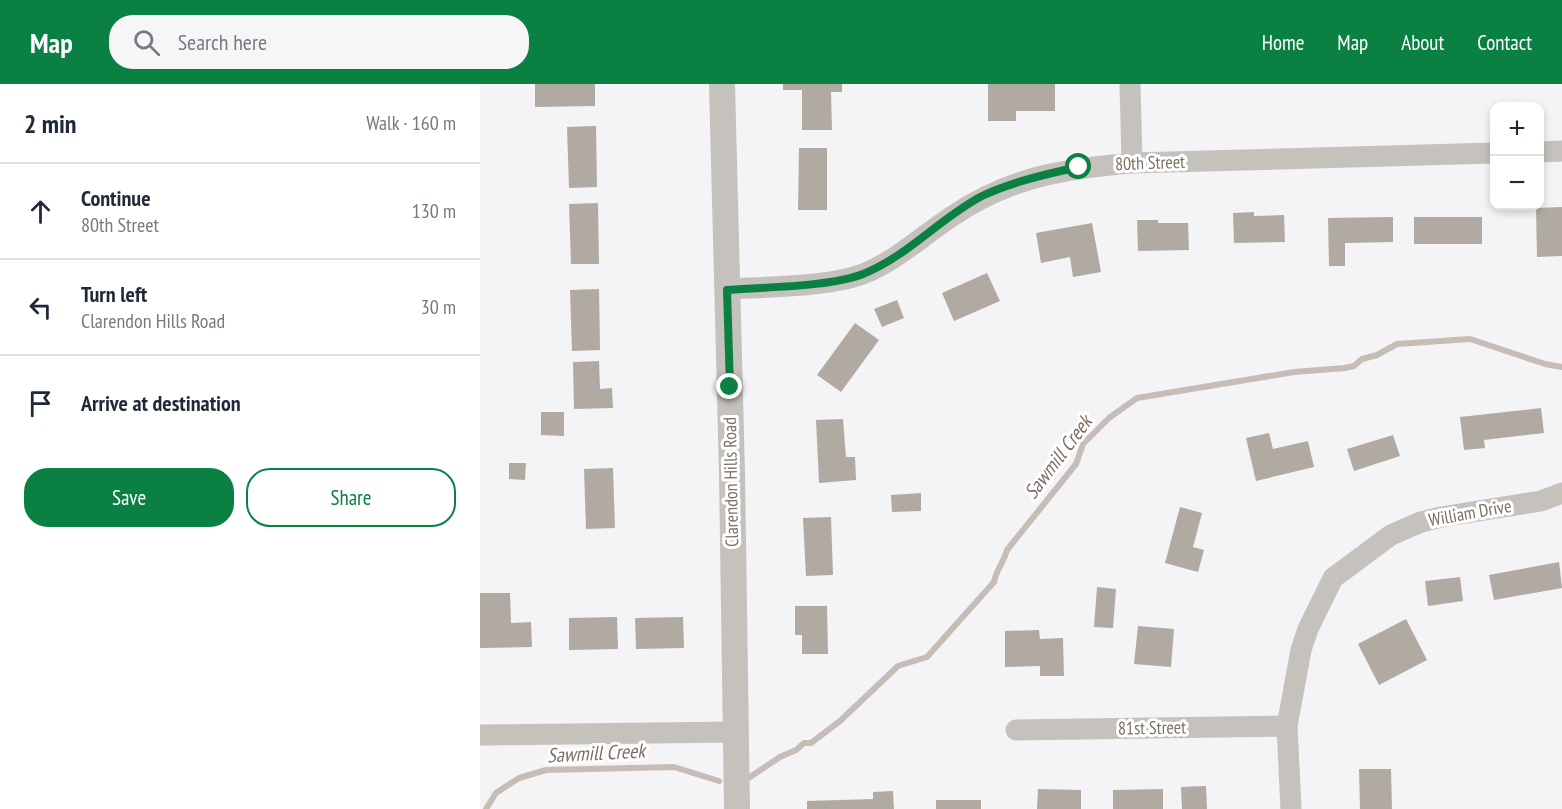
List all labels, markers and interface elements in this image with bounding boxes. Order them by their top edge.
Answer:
search box [109,15,529,69]
text: Map [30,24,73,61]
icon: search [130,26,163,59]
text: Search here [178,28,267,56]
text: Home [1262,29,1304,56]
text: Map [1337,29,1368,56]
text: About [1401,29,1444,56]
text: Contact [1477,29,1532,56]
map controls [1490,102,1544,210]
button: + [1490,102,1544,156]
text: 2 min [24,107,77,140]
text: Walk · 160 m [366,110,456,136]
street label: 80th Street [1115,150,1185,175]
route start [1065,153,1091,179]
button: − [1490,156,1544,210]
text: Continue [81,184,151,212]
icon: ahead [24,195,57,228]
text: 130 m [412,198,456,224]
text: 80th Street [81,212,159,238]
text: Turn left [81,280,147,308]
icon: left [24,291,57,324]
text: 30 m [421,294,456,320]
text: Clarendon Hills Road [81,308,225,334]
route end [716,373,742,399]
icon: arrive [24,387,57,420]
text: Arrive at destination [81,389,241,417]
water label: Sawmill Creek [1018,408,1099,504]
street label: Clarendon Hills Road [718,417,743,547]
button: Save [24,468,234,527]
button: Share [246,468,456,527]
street label: William Drive [1427,494,1513,531]
street label: 81st Street [1118,715,1186,740]
water label: Sawmill Creek [546,737,648,769]

